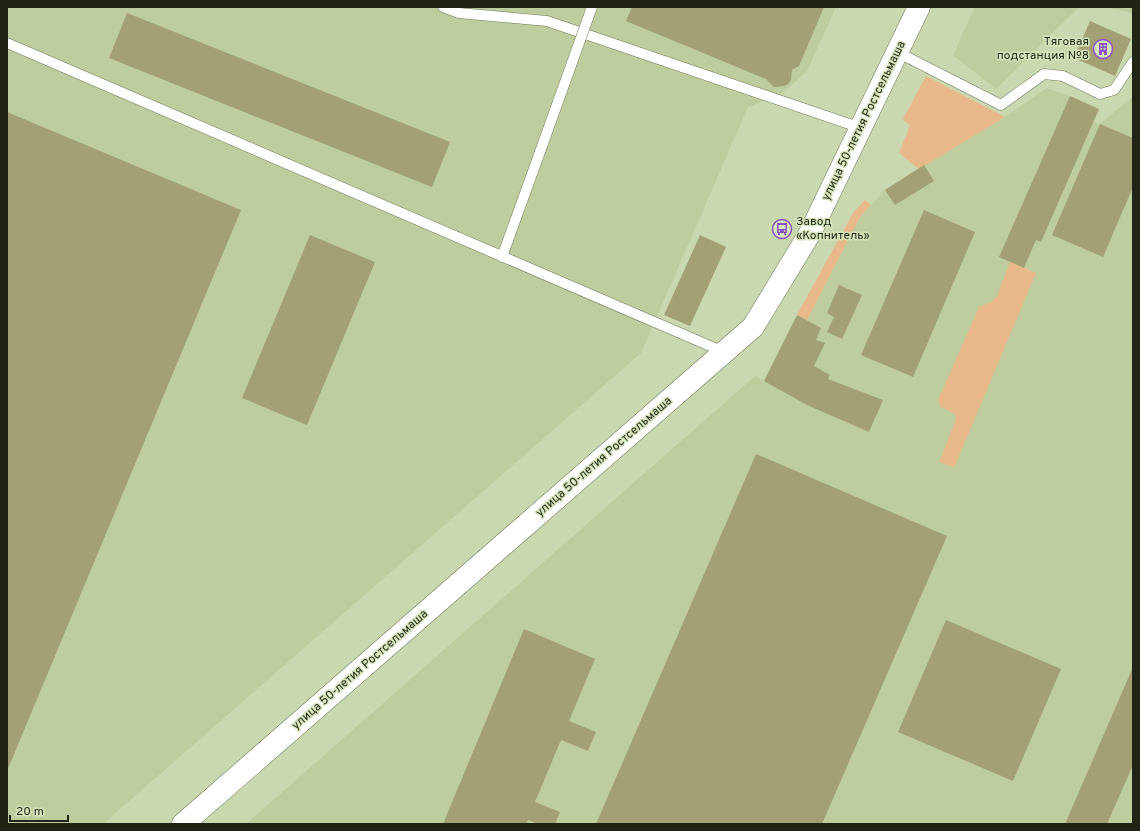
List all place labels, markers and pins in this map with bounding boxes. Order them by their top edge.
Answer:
place label: Тяговая подстанция №8 [997,34,1089,64]
building icon: Тяговая подстанция №8 [1092,38,1114,60]
place label: Завод «Копнитель» [796,214,870,244]
bus stop icon: Завод «Копнитель» [771,218,793,240]

